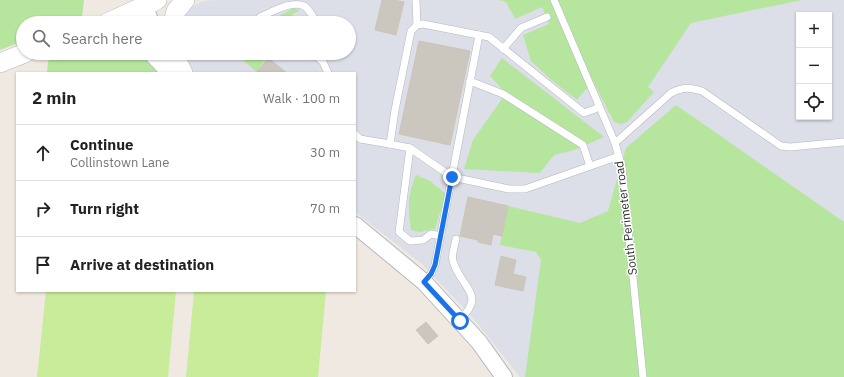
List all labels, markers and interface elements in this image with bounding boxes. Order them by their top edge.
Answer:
map controls [796,12,832,120]
button: + [796,12,832,48]
search box [16,16,356,60]
icon: search [30,27,52,49]
text: Search here [62,29,142,48]
button: − [796,48,832,84]
button: locate [796,84,832,120]
text: 2 min [32,87,76,109]
text: Walk · 100 m [263,90,340,107]
text: Continue [70,135,134,154]
icon: ahead [32,142,54,164]
text: 30 m [310,144,340,161]
text: Collinstown Lane [70,154,169,171]
street label: South Perimeter road [611,160,640,276]
route end [443,168,461,186]
icon: right [32,198,54,220]
text: Turn right [70,199,139,218]
text: 70 m [310,200,340,217]
icon: arrive [32,254,54,276]
text: Arrive at destination [70,255,214,274]
route start [451,312,469,330]

